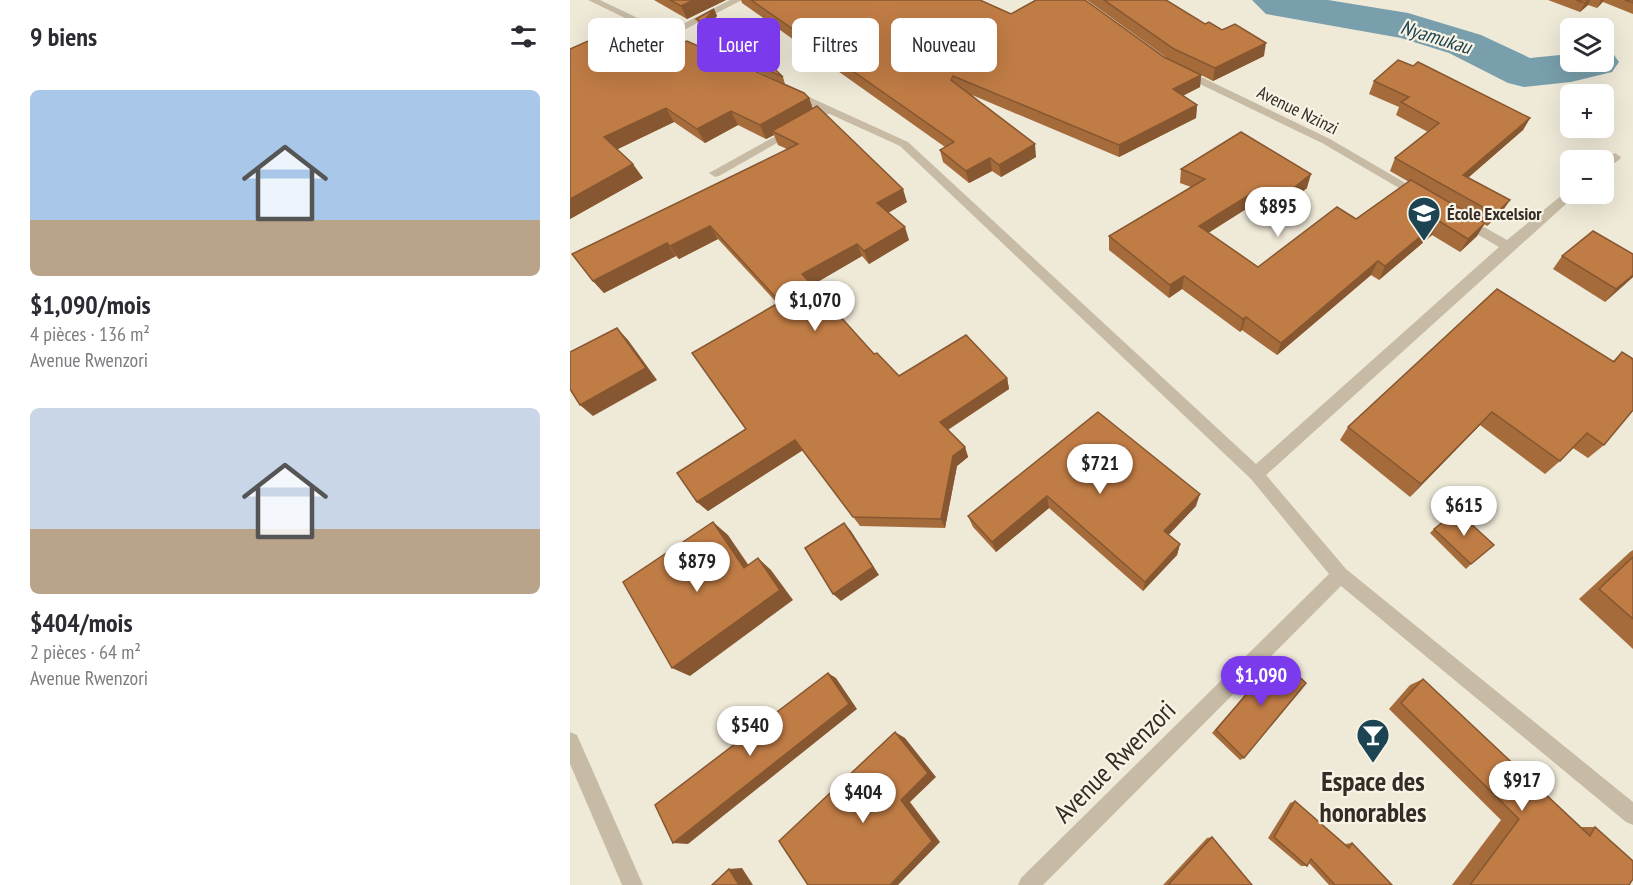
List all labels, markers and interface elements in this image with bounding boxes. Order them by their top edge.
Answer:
water label: Nyamukau [1398,14,1476,60]
chip: Acheter [588,18,685,72]
chip: Louer [697,18,780,72]
chip: Filtres [792,18,879,72]
chip: Nouveau [891,18,997,72]
map controls [1560,18,1614,204]
button: layers [1560,18,1614,72]
text: 9 biens [30,20,97,53]
icon: filters [507,20,540,53]
street label: Avenue Nzinzi [1254,80,1342,140]
button: + [1560,84,1614,138]
icon: home [231,129,339,237]
button: − [1560,150,1614,204]
pin: $895 [1242,187,1314,238]
text: $895 [1259,193,1297,219]
school or university icon: École Excelsior [1406,195,1442,242]
place label: École Excelsior [1447,202,1542,225]
pin: $1,070 [766,281,864,332]
text: $1,070 [789,287,841,313]
text: $1,090/mois [30,288,151,321]
text: 4 pièces · 136 m² [30,321,150,347]
text: Avenue Rwenzori [30,347,148,373]
pin: $721 [1064,444,1136,495]
icon: home [231,447,339,555]
text: $721 [1081,450,1119,476]
pin: $615 [1428,486,1500,537]
text: $615 [1445,492,1483,518]
pin: $879 [661,542,733,593]
text: $879 [678,548,716,574]
text: $404/mois [30,606,133,639]
text: 2 pièces · 64 m² [30,639,141,665]
pin: $1,090 [1212,656,1310,707]
text: $1,090 [1235,662,1287,688]
text: Avenue Rwenzori [30,665,148,691]
street label: Avenue Rwenzori [1046,693,1182,829]
pin: $540 [714,706,786,757]
text: $540 [731,712,769,738]
bar icon: Espace des honorables [1355,717,1391,764]
pin: $917 [1486,761,1558,812]
place label: Espace des honorables [1320,764,1426,829]
text: $917 [1503,767,1541,793]
pin: $404 [827,773,899,824]
text: $404 [844,779,882,805]

